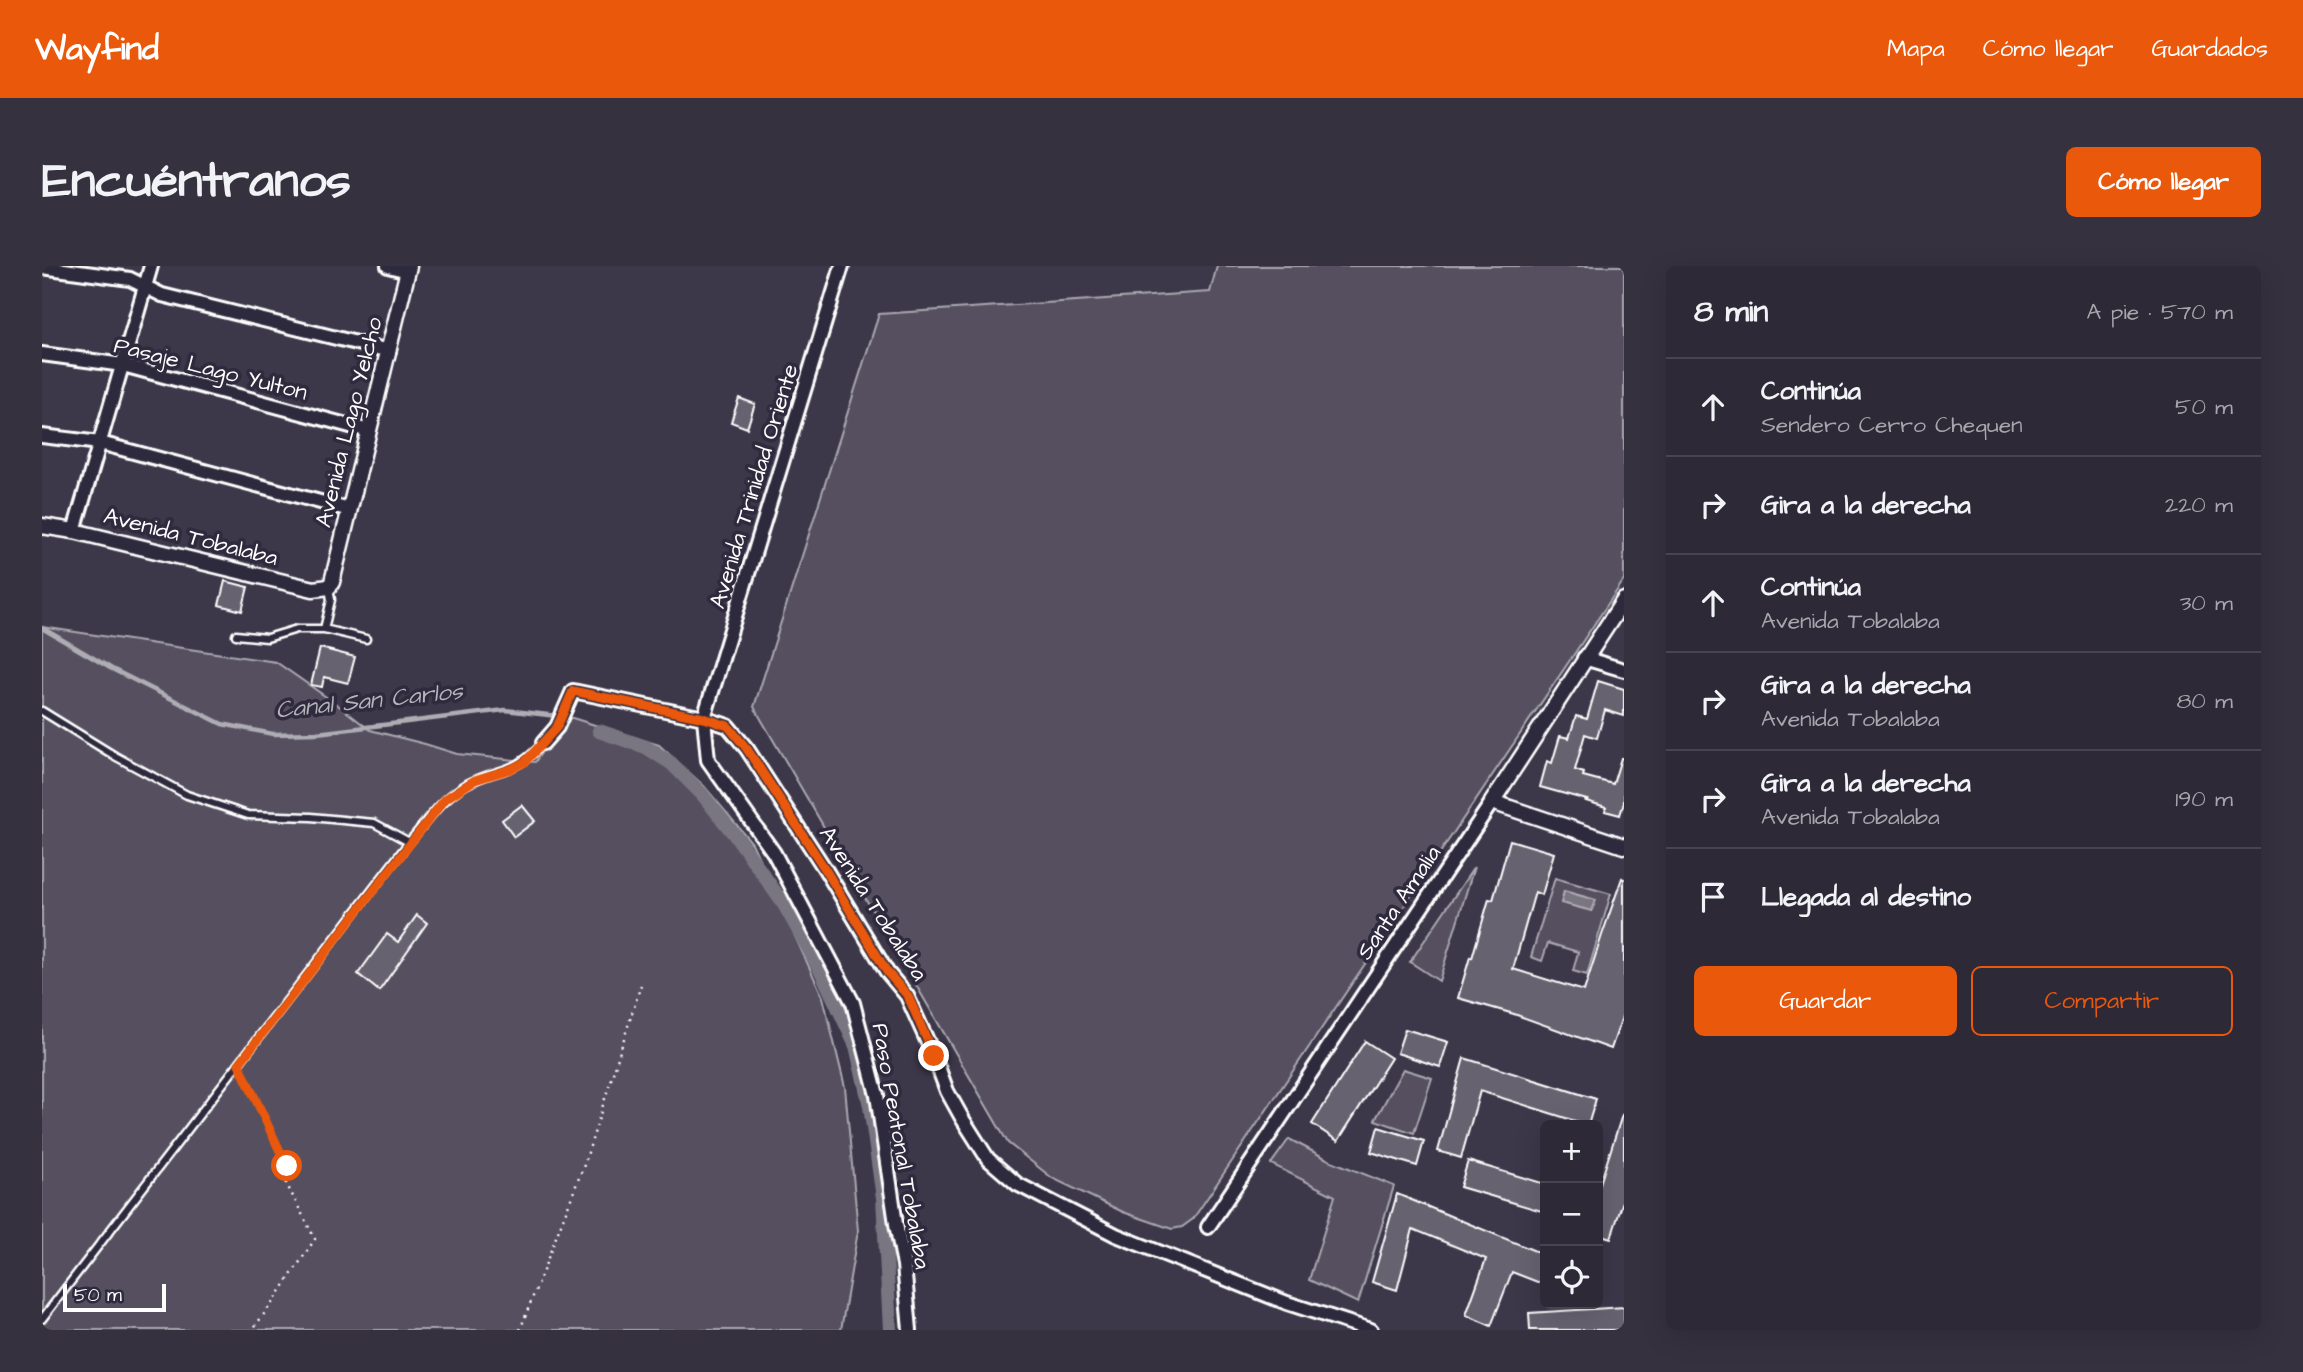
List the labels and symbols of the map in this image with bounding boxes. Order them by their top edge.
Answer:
street label: Avenida Lago Yelcho [307,314,392,531]
street label: Pasaje Lago Yulton [110,329,311,409]
street label: Avenida Trinidad Oriente [702,360,806,612]
street label: Avenida Tobalaba [100,500,282,574]
water label: Canal San Carlos [274,674,466,728]
street label: Avenida Tobalaba [811,820,935,987]
street label: Santa Amalia [1349,839,1449,966]
street label: Paso Peatonal Tobalaba [864,1021,938,1272]
route end [918,1040,949,1071]
route start [271,1150,302,1181]
scale bar [63,1281,166,1313]

